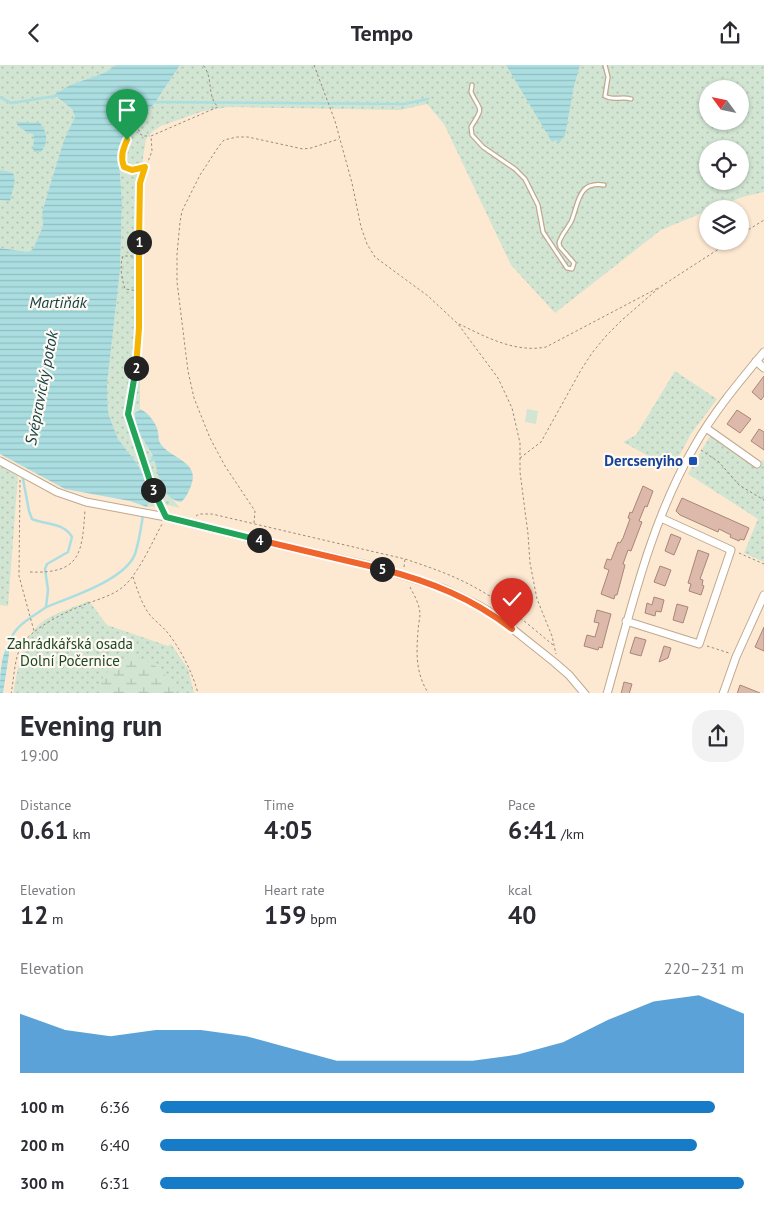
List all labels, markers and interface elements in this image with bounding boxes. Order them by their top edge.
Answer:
icon: back [20,19,48,47]
text: Tempo [351,19,413,47]
icon: share [716,19,744,47]
north arrow [699,80,749,130]
map controls [699,80,749,250]
pin [106,89,148,140]
icon: arrive [113,96,141,124]
button: locate [699,140,749,190]
button: layers [699,200,749,250]
pin: 1 [126,229,152,255]
text: 1 [136,233,143,251]
water label: Martiňák [29,292,88,312]
water label: Svépravický potok [20,328,62,447]
pin: 2 [124,355,148,381]
text: 2 [133,359,140,377]
place label: Dercsenyiho [604,451,683,470]
marker: Dercsenyiho [687,455,699,467]
pin: 3 [140,477,166,503]
text: 3 [150,481,157,499]
pin: 4 [246,527,272,553]
text: 4 [256,531,263,549]
pin: 5 [370,557,394,581]
text: 5 [379,560,386,578]
pin [491,578,533,629]
icon: check [498,585,526,613]
park label: Zahrádkářská osada Dolní Počernice [7,634,133,670]
text: Evening run [20,707,162,744]
button: share [692,710,744,762]
text: 19:00 [20,745,58,765]
text: Distance [20,796,71,814]
text: Time [264,796,294,814]
text: Pace [508,796,535,814]
text: 0.61 [20,814,69,846]
text: 4:05 [264,814,313,846]
text: 6:41 [508,814,557,846]
text: km [69,825,91,843]
text: /km [557,825,584,843]
text: Elevation [20,881,76,899]
text: Heart rate [264,881,325,899]
text: kcal [508,881,532,899]
text: 12 [20,899,48,931]
text: 159 [264,899,307,931]
text: 40 [508,899,536,931]
text: m [48,910,63,928]
text: bpm [307,910,337,928]
text: Elevation [20,958,84,978]
text: 220–231 m [664,958,744,978]
text: 100 m [20,1097,64,1117]
text: 6:36 [100,1097,130,1117]
text: 200 m [20,1135,64,1155]
text: 6:40 [100,1135,130,1155]
text: 300 m [20,1173,64,1193]
text: 6:31 [100,1173,130,1193]

